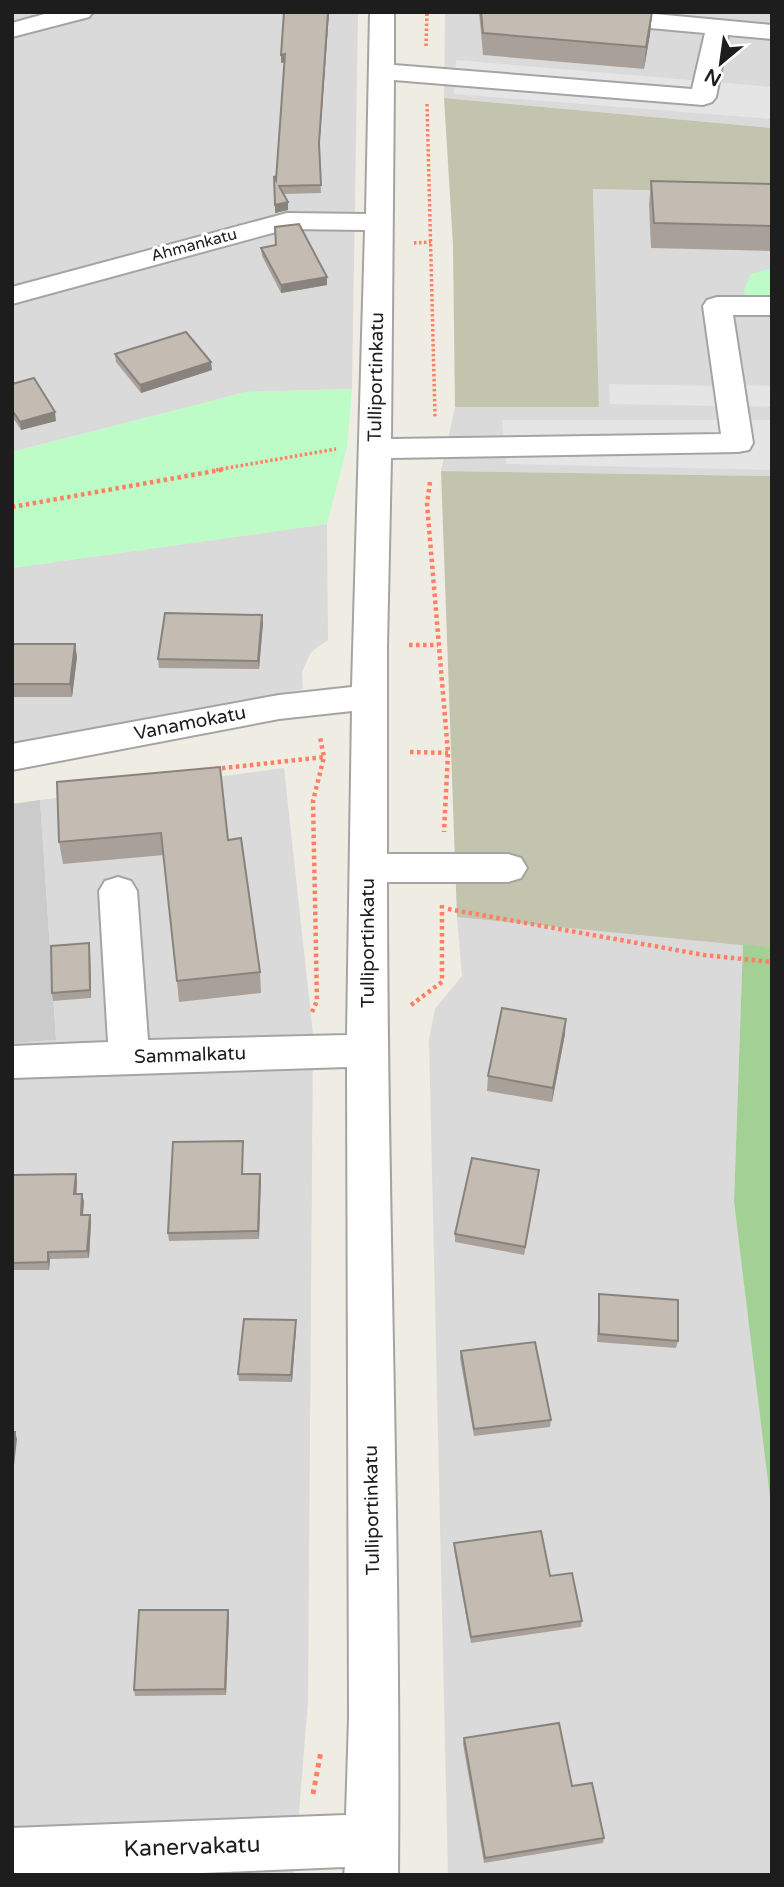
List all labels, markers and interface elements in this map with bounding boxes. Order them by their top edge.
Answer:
north arrow [686,28,756,98]
text: N [701,64,725,90]
street label: Ahmankatu [149,224,239,266]
street label: Tulliportinkatu [364,312,388,442]
street label: Vanamokatu [132,701,248,745]
street label: Tulliportinkatu [357,878,379,1008]
street label: Sammalkatu [134,1042,246,1068]
street label: Tulliportinkatu [360,1445,384,1575]
street label: Kanervakatu [123,1831,261,1863]

